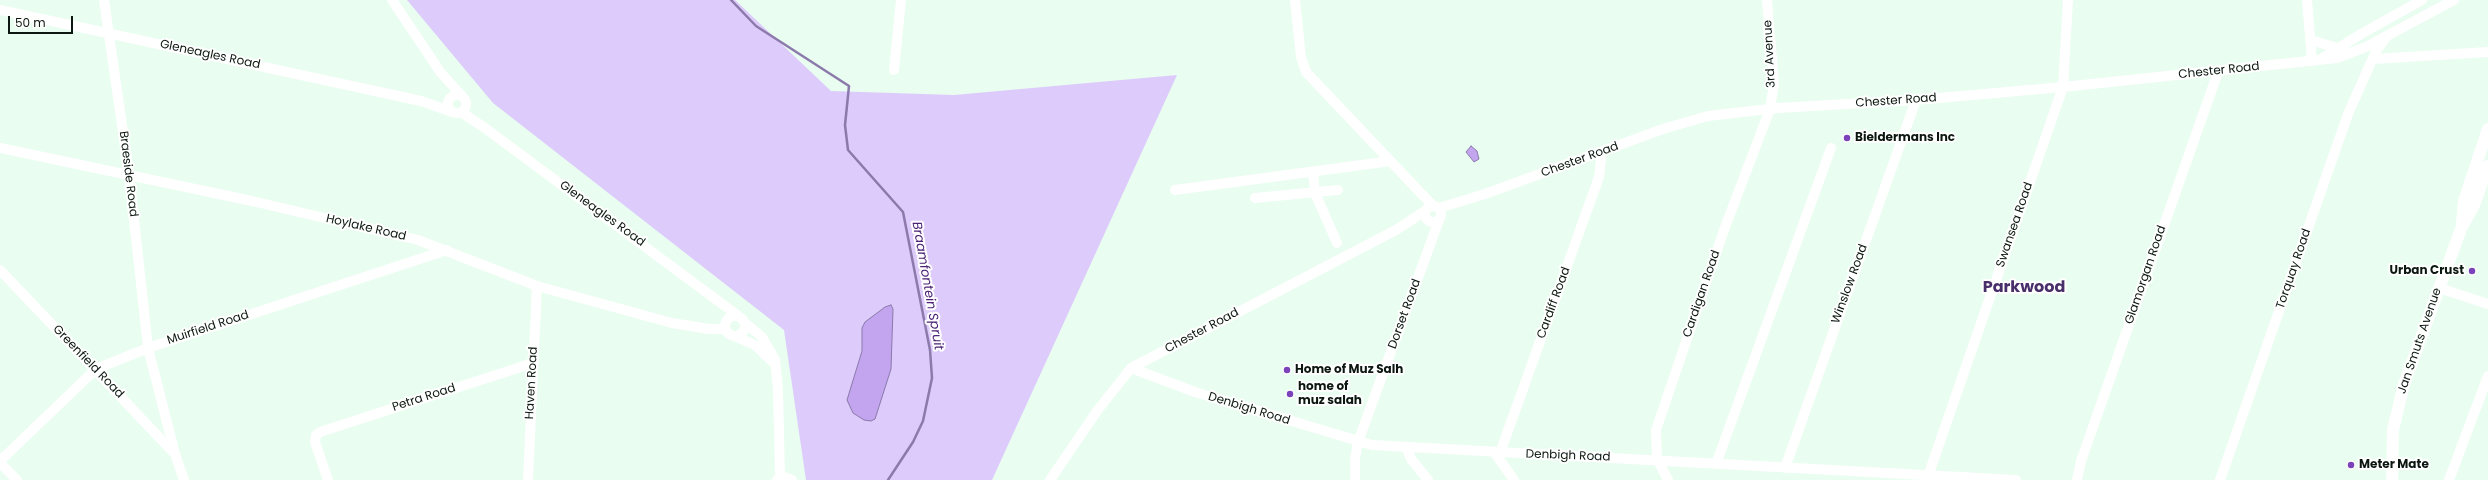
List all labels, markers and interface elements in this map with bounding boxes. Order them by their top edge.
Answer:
scale bar [10,8,75,34]
text: 50 m [15,14,46,31]
street label: 3rd Avenue [1761,20,1779,88]
street label: Gleneagles Road [159,37,261,73]
street label: Chester Road [2178,60,2260,82]
street label: Chester Road [1855,91,1937,111]
street label: Braeside Road [116,130,140,218]
place label: Bieldermans Inc [1855,131,1955,145]
marker: Bieldermans Inc [1842,133,1852,143]
street label: Chester Road [1539,139,1621,181]
street label: Gleneagles Road [556,178,648,250]
street label: Swansea Road [1994,181,2036,269]
street label: Hoylake Road [325,212,407,244]
water label: Braamfontein Spruit [908,220,946,352]
street label: Glamorgan Road [2122,224,2170,326]
street label: Torquay Road [2274,227,2314,311]
street label: Winslow Road [1829,242,1871,326]
street label: Cardigan Road [1680,249,1724,339]
place label: Urban Crust [2390,264,2464,278]
street label: Cardiff Road [1534,265,1574,341]
marker: Urban Crust [2467,266,2477,276]
street label: Dorset Road [1386,277,1424,351]
district label: Parkwood [1983,278,2065,298]
street label: Jan Smuts Avenue [2395,286,2445,396]
street label: Chester Road [1163,306,1241,356]
street label: Muirfield Road [165,308,251,348]
street label: Greenfield Road [49,322,127,402]
street label: Haven Road [523,346,541,420]
place label: Home of Muz Salh [1295,363,1403,377]
marker: Home of Muz Salh [1282,365,1292,375]
place label: home of muz salah [1298,380,1362,408]
street label: Petra Road [391,381,457,415]
marker: home of muz salah [1285,389,1295,399]
street label: Denbigh Road [1206,390,1292,428]
street label: Denbigh Road [1525,447,1611,465]
place label: Meter Mate [2359,458,2429,472]
marker: Meter Mate [2346,460,2356,470]

